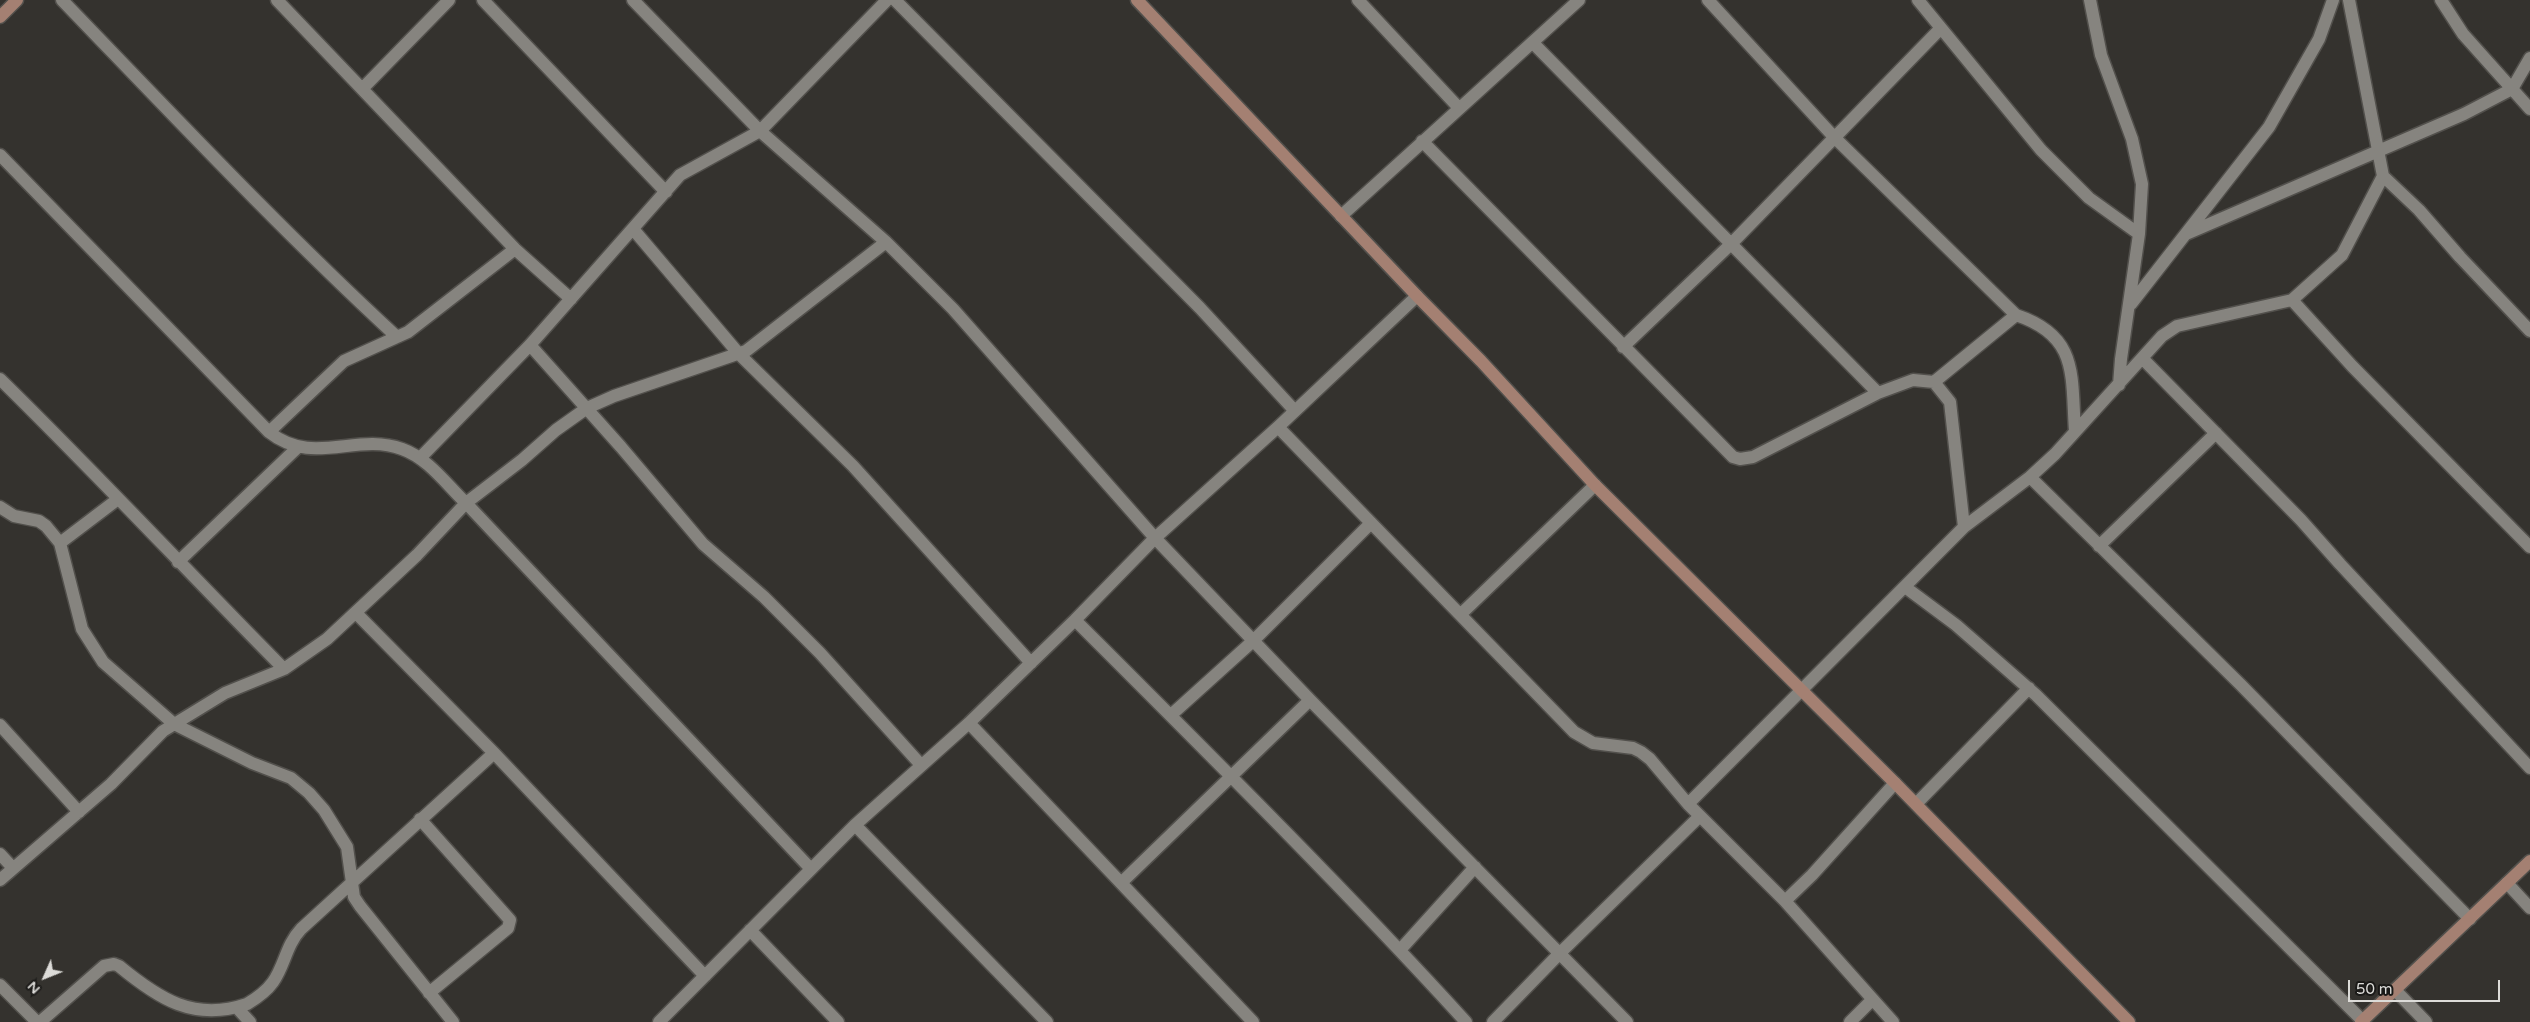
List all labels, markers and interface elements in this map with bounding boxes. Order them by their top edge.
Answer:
north arrow [20,952,70,1002]
scale bar [2350,970,2502,1002]
text: N [24,978,44,998]
text: 50 m [2356,980,2393,998]

